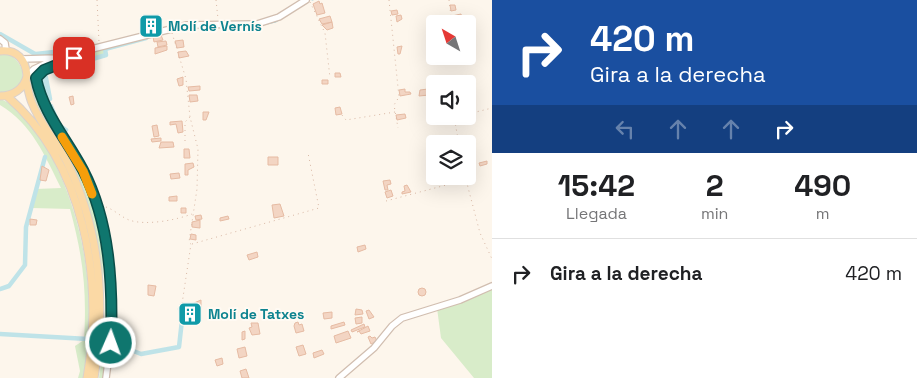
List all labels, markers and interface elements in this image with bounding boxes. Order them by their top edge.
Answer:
building icon: Molí de Vernís [138,13,164,39]
north arrow [426,15,476,65]
map controls [426,15,476,185]
place label: Molí de Vernís [168,17,262,35]
text: 420 m [590,17,695,61]
icon: right [507,20,572,85]
pin [53,37,95,79]
icon: arrive [60,44,88,72]
text: Gira a la derecha [590,60,766,88]
button: sound [426,75,476,125]
icon: left [611,115,639,143]
icon: ahead [664,115,692,143]
icon: ahead [717,115,745,143]
icon: right [770,115,798,143]
button: layers [426,135,476,185]
text: 15:42 [558,166,635,205]
text: 2 [706,166,724,205]
text: 490 [794,166,851,205]
text: Llegada [566,203,627,224]
text: min [701,203,728,224]
text: m [816,203,830,224]
icon: right [507,260,535,288]
text: Gira a la derecha [550,261,702,286]
text: 420 m [845,261,902,286]
building icon: Molí de Tatxes [177,301,203,327]
place label: Molí de Tatxes [208,305,304,323]
position arrow [84,316,136,368]

